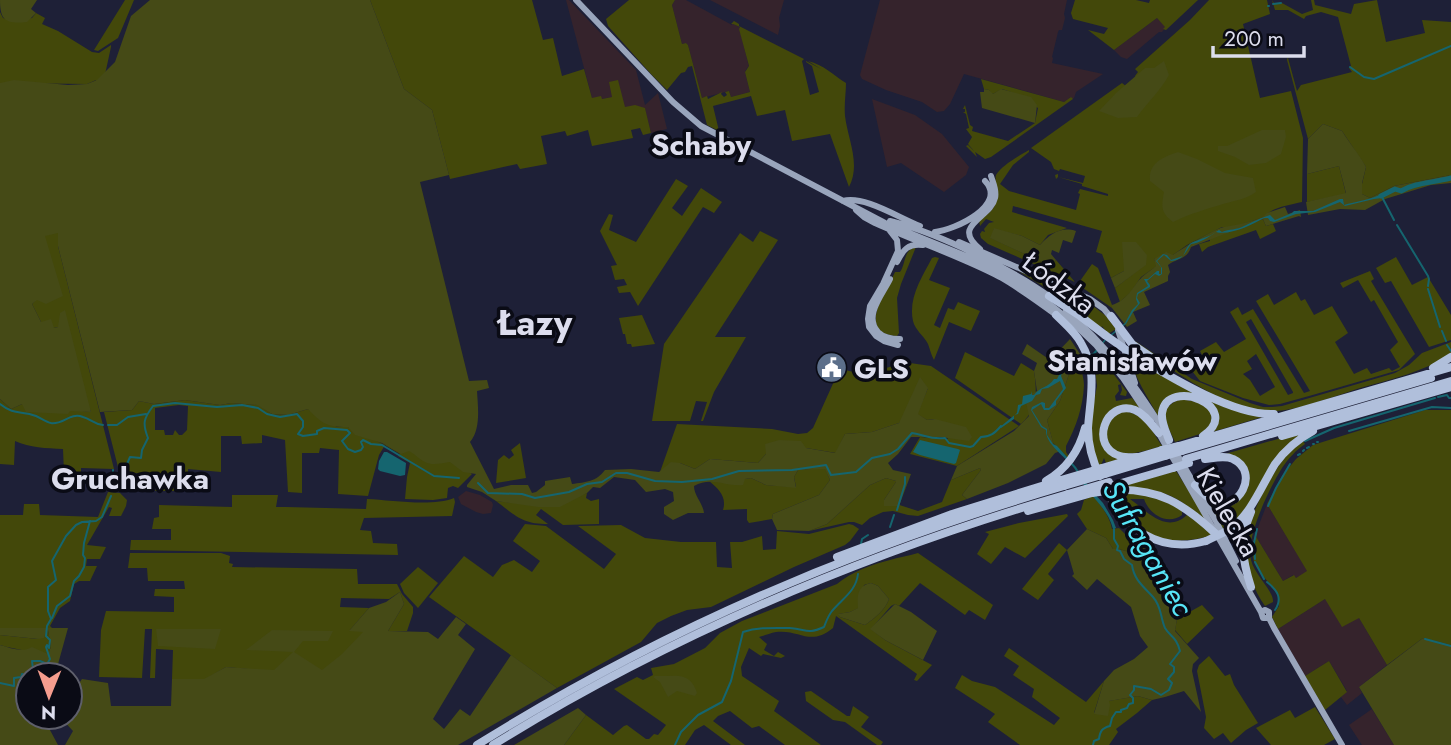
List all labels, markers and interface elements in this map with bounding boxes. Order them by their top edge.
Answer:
scale bar [1213,14,1304,58]
text: 200 m [1224,24,1284,54]
district label: Schaby [651,123,752,166]
street label: Łódzka [1013,241,1104,324]
district label: Łazy [496,298,573,348]
district label: Stanisławów [1047,339,1218,382]
place label: GLS [854,348,909,389]
public building icon: GLS [814,351,848,385]
district label: Gruchawka [51,457,209,500]
street label: Kielecka [1186,460,1270,564]
water label: Sufraganiec [1092,472,1204,624]
north arrow [14,661,84,731]
text: N [41,699,56,726]

